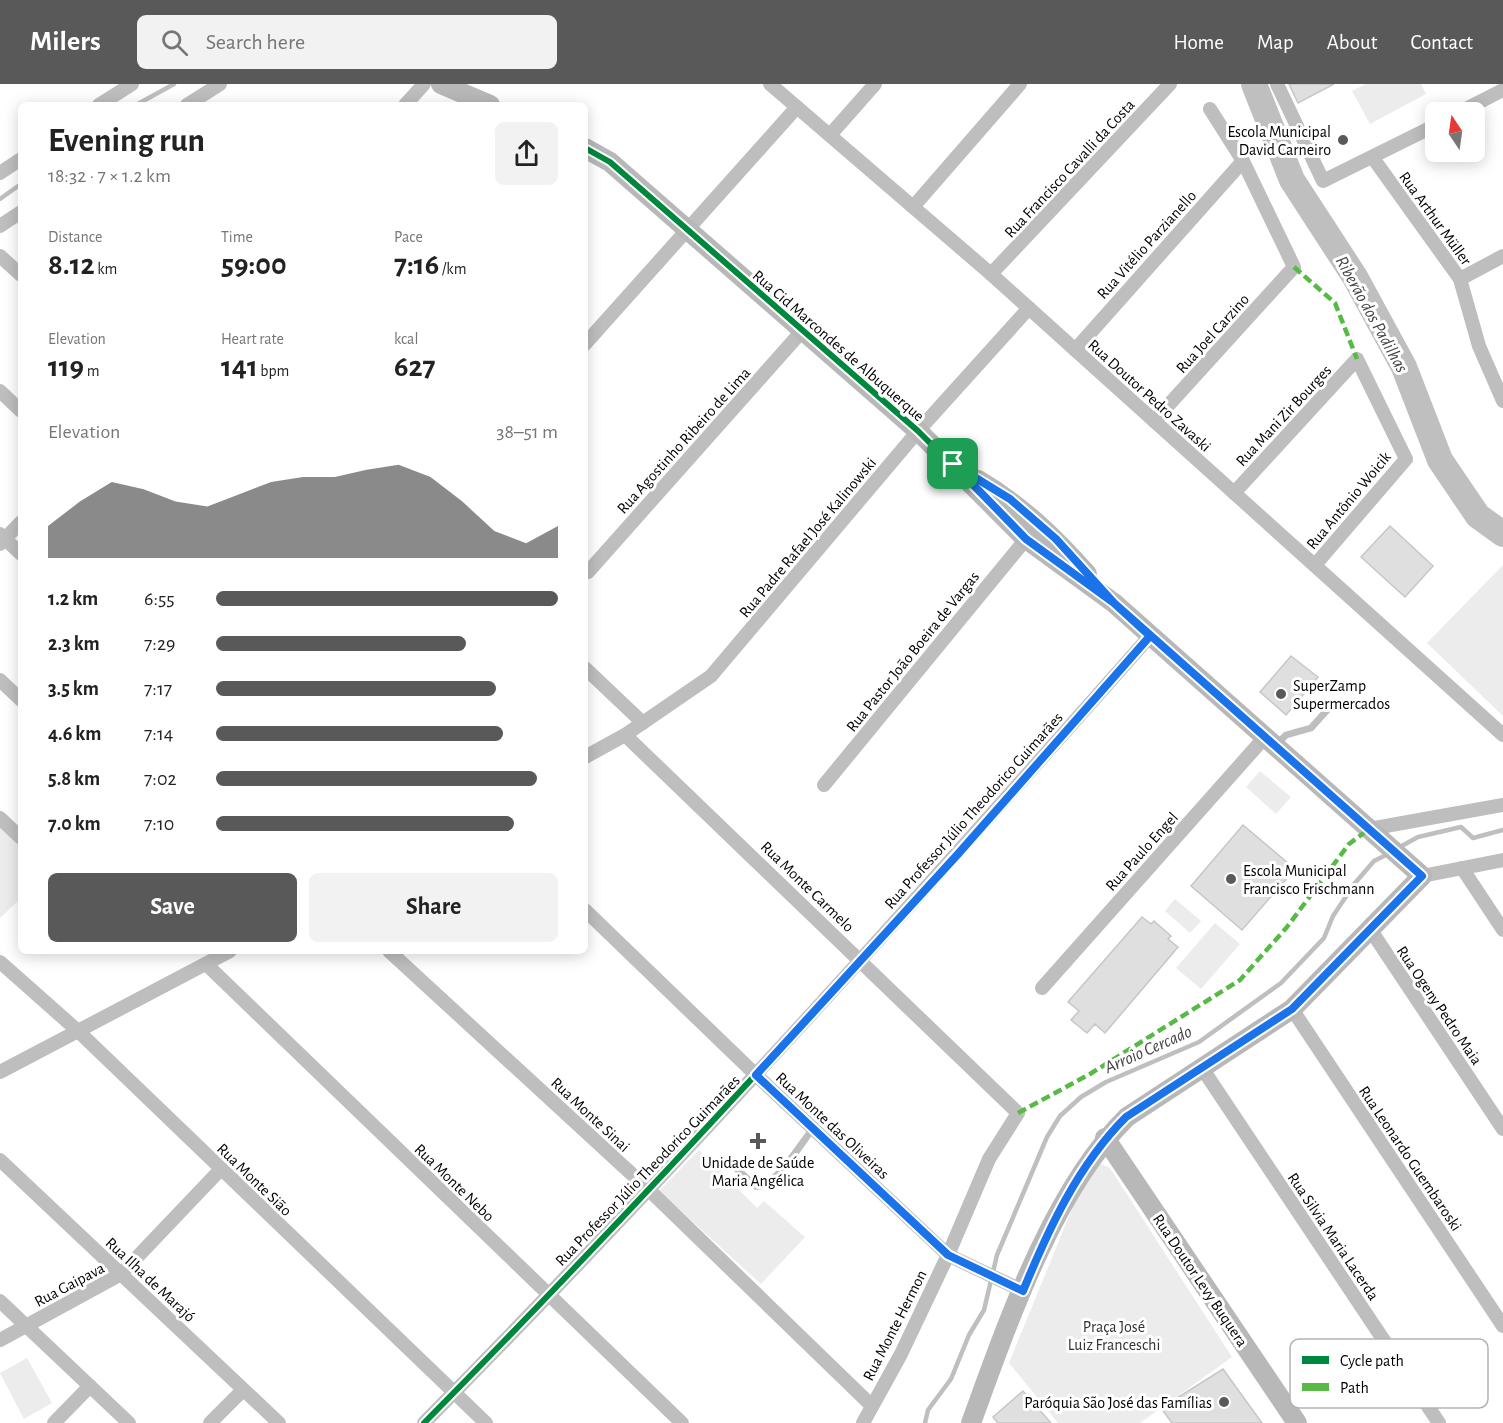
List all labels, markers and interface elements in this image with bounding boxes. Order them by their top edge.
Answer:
search box [137,15,557,69]
icon: search [158,26,191,59]
text: Milers [30,28,101,56]
text: Search here [206,31,305,53]
text: Home [1173,32,1224,53]
text: Map [1257,32,1294,53]
text: About [1327,32,1377,53]
text: Contact [1410,32,1473,53]
street label: Rua Francisco Cavalli da Costa [1002,96,1138,241]
north arrow [1425,102,1485,162]
map controls [1425,102,1485,162]
button: share [495,122,558,185]
place label: Escola Municipal David Carneiro [1227,124,1331,158]
text: Evening run [48,125,205,158]
marker: Escola Municipal David Carneiro [1336,133,1350,147]
text: 18:32 · 7 × 1.2 km [48,166,171,186]
street label: Rua Arthur Müller [1396,169,1475,269]
street label: Rua Vitélio Parzianello [1094,187,1199,302]
text: Distance [48,229,102,245]
text: Time [221,229,253,245]
text: Pace [394,229,423,245]
text: 8.12 [48,250,95,280]
text: 59:00 [221,250,287,280]
text: 7:16 [394,250,439,280]
water label: Riberão dos Padilhas [1332,253,1411,376]
text: km [95,261,117,277]
text: /km [439,261,466,277]
street label: Rua Cid Marcondes de Albuquerque [750,267,927,424]
street label: Rua Joel Carzino [1173,291,1252,376]
text: Elevation [48,331,106,347]
text: Heart rate [221,331,284,347]
text: kcal [394,331,418,347]
street label: Rua Doutor Pedro Zavaski [1085,337,1214,455]
text: 119 [48,352,84,382]
text: 141 [221,352,258,382]
text: 627 [394,352,436,382]
street label: Rua Mani Zir Bourges [1233,362,1335,469]
text: m [84,363,100,379]
text: bpm [258,363,289,379]
street label: Rua Agostinho Ribeiro de Lima [614,365,753,517]
text: Elevation [48,422,120,442]
text: 38–51 m [496,422,558,442]
pin [927,438,978,489]
icon: arrive [936,447,969,480]
street label: Rua Antônio Woicik [1303,448,1395,552]
street label: Rua Padre Rafael José Kalinowski [736,455,879,621]
street label: Rua Pastor João Boeira de Vargas [843,568,982,735]
text: 1.2 km [48,589,98,609]
text: 6:55 [144,589,175,609]
text: 2.3 km [48,634,100,654]
text: 7:29 [144,634,175,654]
place label: SuperZamp Supermercados [1293,678,1390,712]
text: 3.5 km [48,679,99,699]
text: 7:17 [144,679,172,699]
marker: SuperZamp Supermercados [1274,687,1288,701]
street label: Rua Professor Júlio Theodorico Guimarães [881,709,1066,912]
text: 4.6 km [48,724,101,744]
text: 7:14 [144,724,173,744]
text: 5.8 km [48,769,100,789]
text: 7:02 [144,769,177,789]
street label: Rua Paulo Engel [1102,809,1181,894]
text: 7.0 km [48,814,101,834]
text: 7:10 [144,814,174,834]
street label: Rua Monte Carmelo [758,838,857,935]
place label: Escola Municipal Francisco Frischmann [1243,863,1374,897]
marker: Escola Municipal Francisco Frischmann [1224,872,1238,886]
button: Save [48,873,297,942]
button: Share [309,873,558,942]
street label: Rua Ogeny Pedro Maia [1393,943,1485,1068]
water label: Arroio Cercado [1101,1023,1195,1078]
street label: Rua Monte das Oliveiras [773,1069,892,1182]
street label: Rua Professor Júlio Theodorico Guimarães [552,1072,743,1269]
street label: Rua Monte Sinai [548,1074,633,1155]
street label: Rua Leonardo Guembaroski [1356,1083,1465,1234]
marker: Unidade de Saúde Maria Angélica [749,1132,767,1150]
street label: Rua Monte Sião [214,1140,295,1219]
street label: Rua Monte Nebo [411,1141,497,1225]
place label: Unidade de Saúde Maria Angélica [702,1155,814,1189]
street label: Rua Silvia Maria Lacerda [1285,1170,1382,1303]
street label: Rua Doutor Levy Buquera [1149,1211,1251,1350]
street label: Rua Ilha de Marajó [102,1234,198,1326]
street label: Rua Gaipava [32,1260,107,1310]
street label: Rua Monte Hermon [860,1268,930,1383]
park label: Praça José Luiz Franceschi [1068,1319,1160,1353]
legend [1290,1339,1488,1408]
text: Cycle path [1340,1353,1404,1370]
text: Path [1340,1380,1369,1396]
place label: Paróquia São José das Famílias [1024,1395,1212,1411]
marker: Paróquia São José das Famílias [1217,1395,1231,1409]

